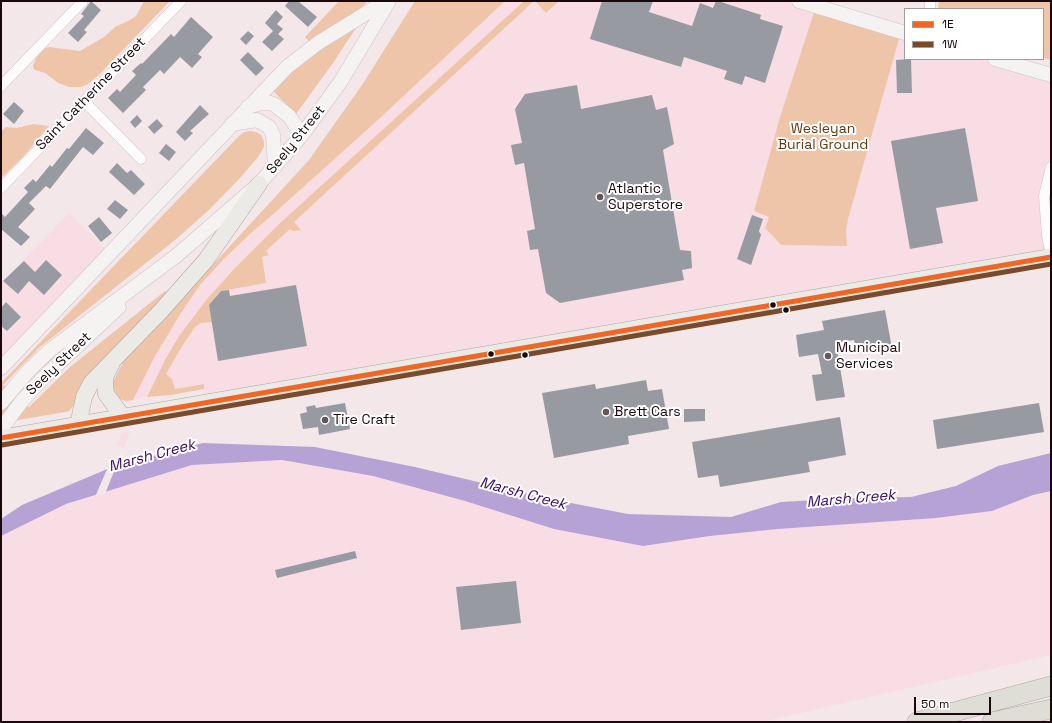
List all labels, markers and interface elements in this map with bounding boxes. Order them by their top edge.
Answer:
legend [904,8,1044,60]
text: 1E [942,16,954,32]
street label: Saint Catherine Street [33,34,149,154]
text: 1W [942,36,958,52]
street label: Seely Street [263,102,329,178]
park label: Wesleyan Burial Ground [778,121,868,154]
place label: Atlantic Superstore [608,181,683,214]
marker: Atlantic Superstore [595,192,605,202]
unlabelled marker [768,300,778,310]
unlabelled marker [781,305,791,315]
street label: Seely Street [23,329,95,399]
place label: Municipal Services [836,340,901,372]
unlabelled marker [486,349,496,359]
unlabelled marker [520,350,530,360]
marker: Municipal Services [823,351,833,361]
place label: Brett Cars [614,404,681,420]
marker: Brett Cars [601,407,611,417]
place label: Tire Craft [333,412,395,428]
marker: Tire Craft [320,415,330,425]
water label: Marsh Creek [107,436,197,476]
water label: Marsh Creek [478,474,568,514]
water label: Marsh Creek [806,486,896,512]
scale bar [916,689,993,715]
text: 50 m [921,696,949,712]

